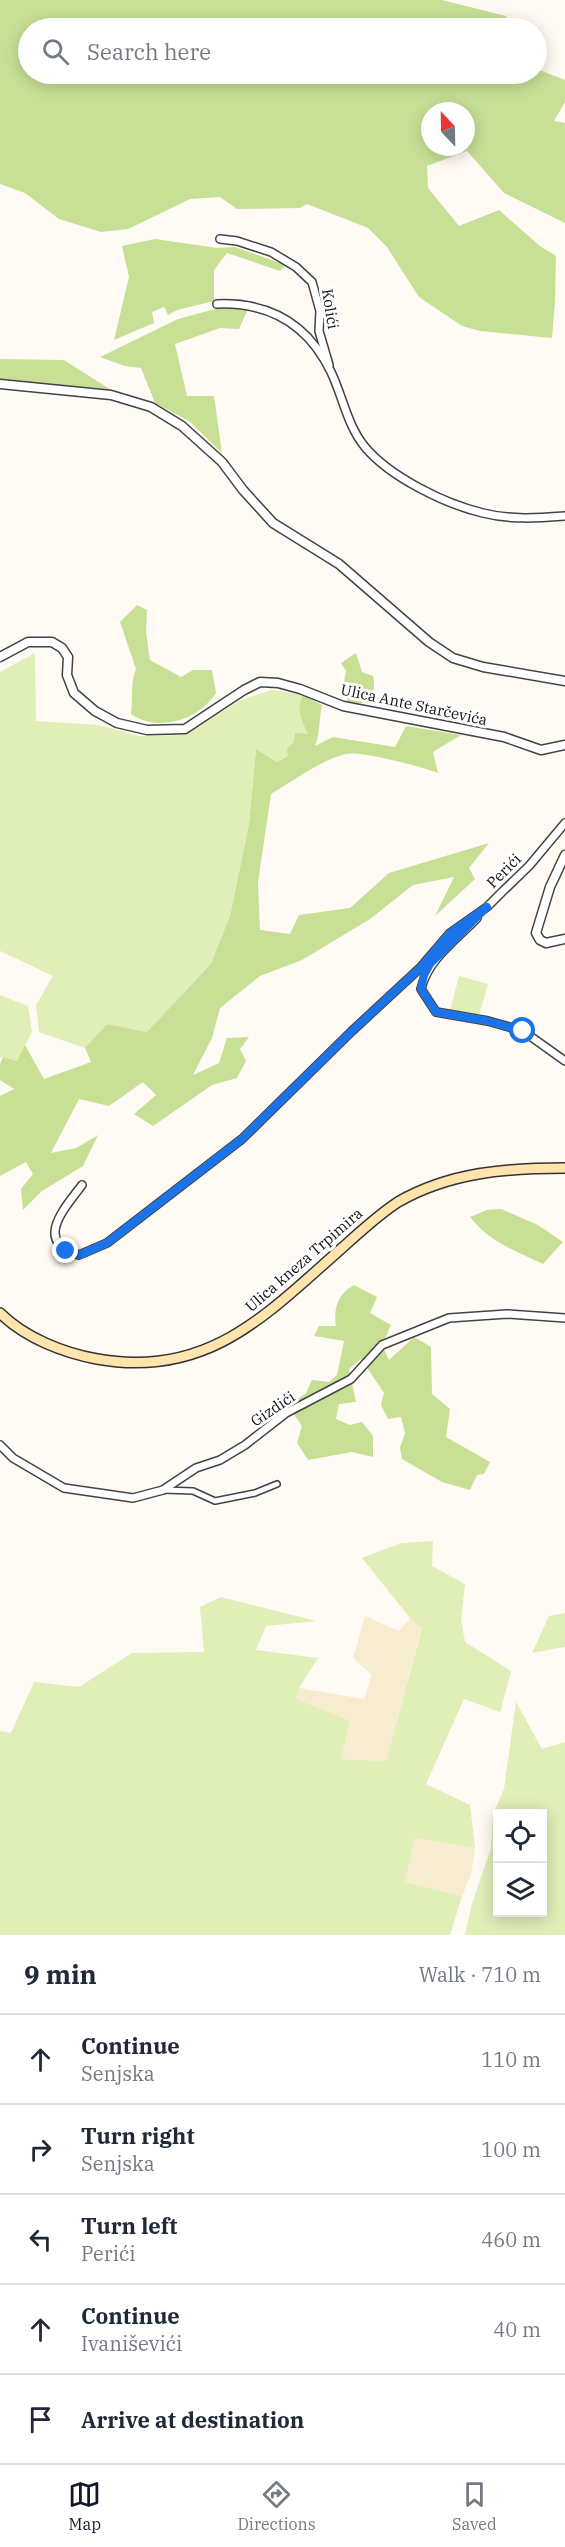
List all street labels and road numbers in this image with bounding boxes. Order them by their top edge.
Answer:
street label: Kolići [318,287,343,331]
street label: Ulica Ante Starčevića [339,680,489,729]
street label: Perići [482,849,525,892]
street label: Ulica kneza Trpimira [241,1204,366,1316]
street label: Gizdići [247,1387,299,1430]

